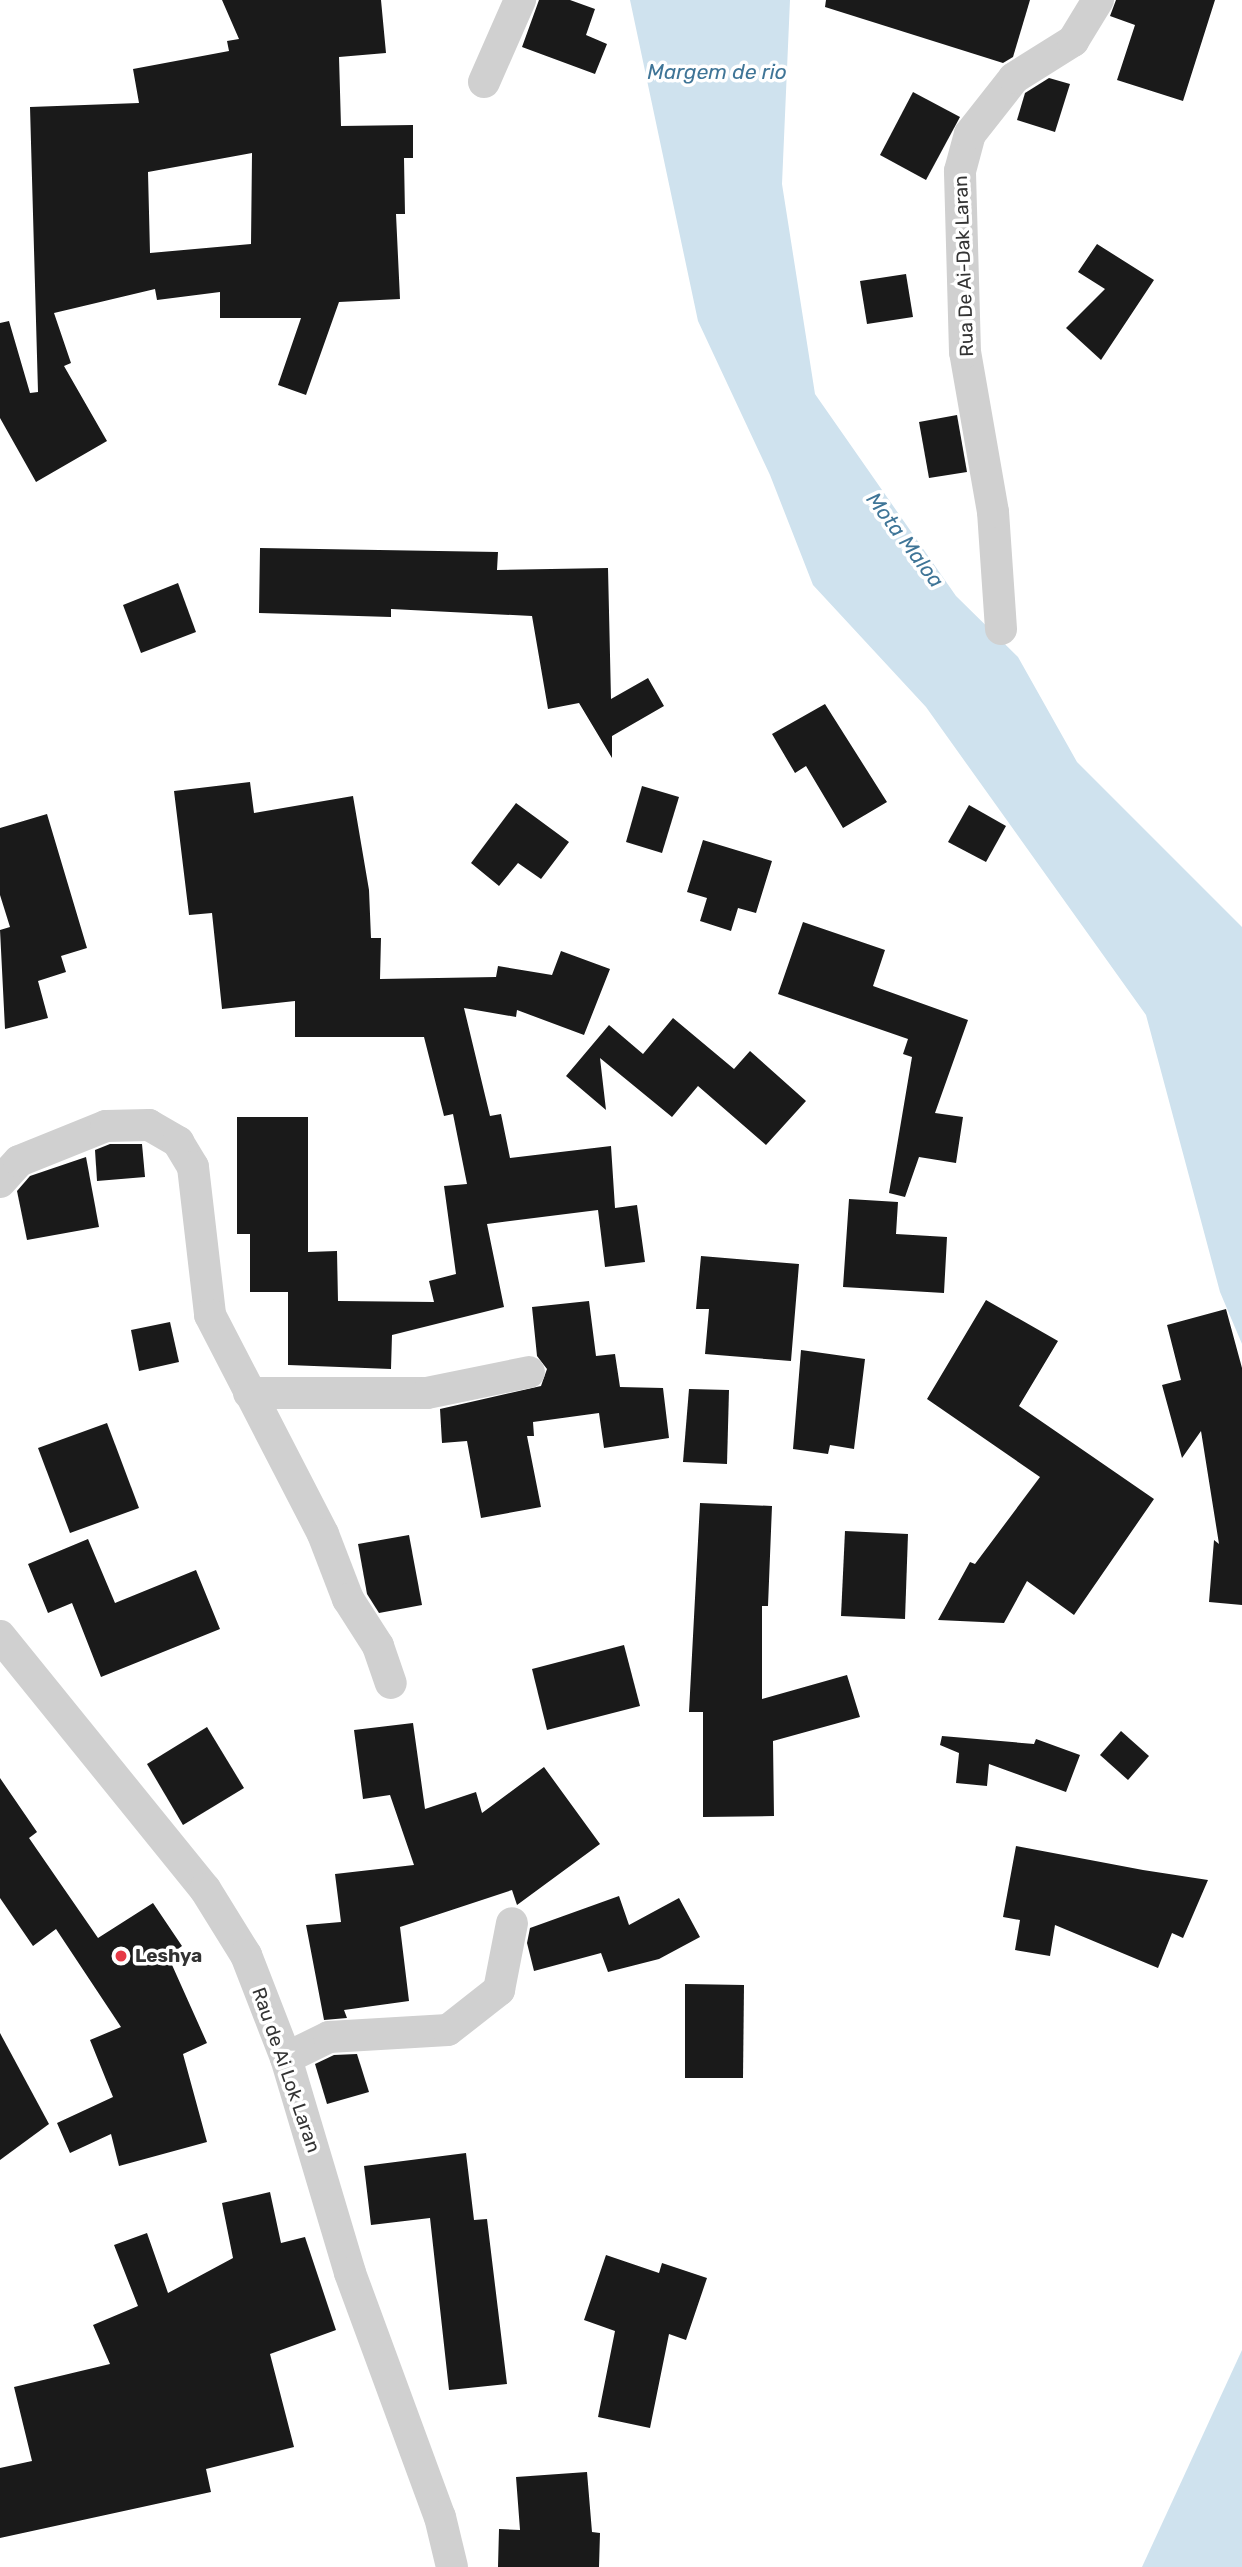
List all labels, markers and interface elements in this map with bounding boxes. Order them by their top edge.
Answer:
water label: Margem de rio [647,59,787,85]
street label: Rua De Ai-Dak Laran [949,175,979,357]
water label: Mota Maloa [861,487,949,593]
place label: Leshya [135,1945,202,1967]
marker: Leshya [113,1948,129,1964]
street label: Rau de Ai Lok Laran [247,1984,325,2156]

